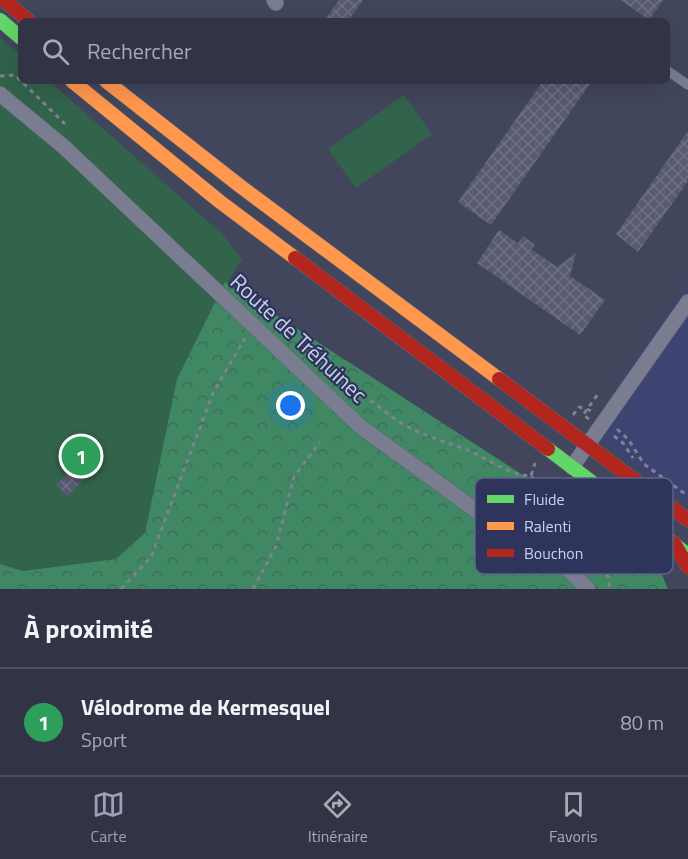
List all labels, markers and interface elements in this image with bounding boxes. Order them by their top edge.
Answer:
search box [18,18,670,84]
text: Rechercher [87,34,192,68]
icon: search [39,35,72,68]
street label: Route de Tréhuinec [223,265,375,411]
your location [276,391,305,420]
pin: 1 [62,434,100,478]
legend [475,478,673,574]
text: Fluide [524,487,565,511]
text: Ralenti [524,514,571,538]
text: Bouchon [524,541,583,565]
text: À proximité [24,609,153,648]
text: Vélodrome de Kermesquel [81,690,331,724]
text: 1 [38,707,49,738]
text: 80 m [620,707,664,738]
text: Sport [81,724,127,755]
tab: Carte [91,788,127,848]
tab: Itinéraire [308,788,368,848]
tab: Favoris [549,788,597,848]

